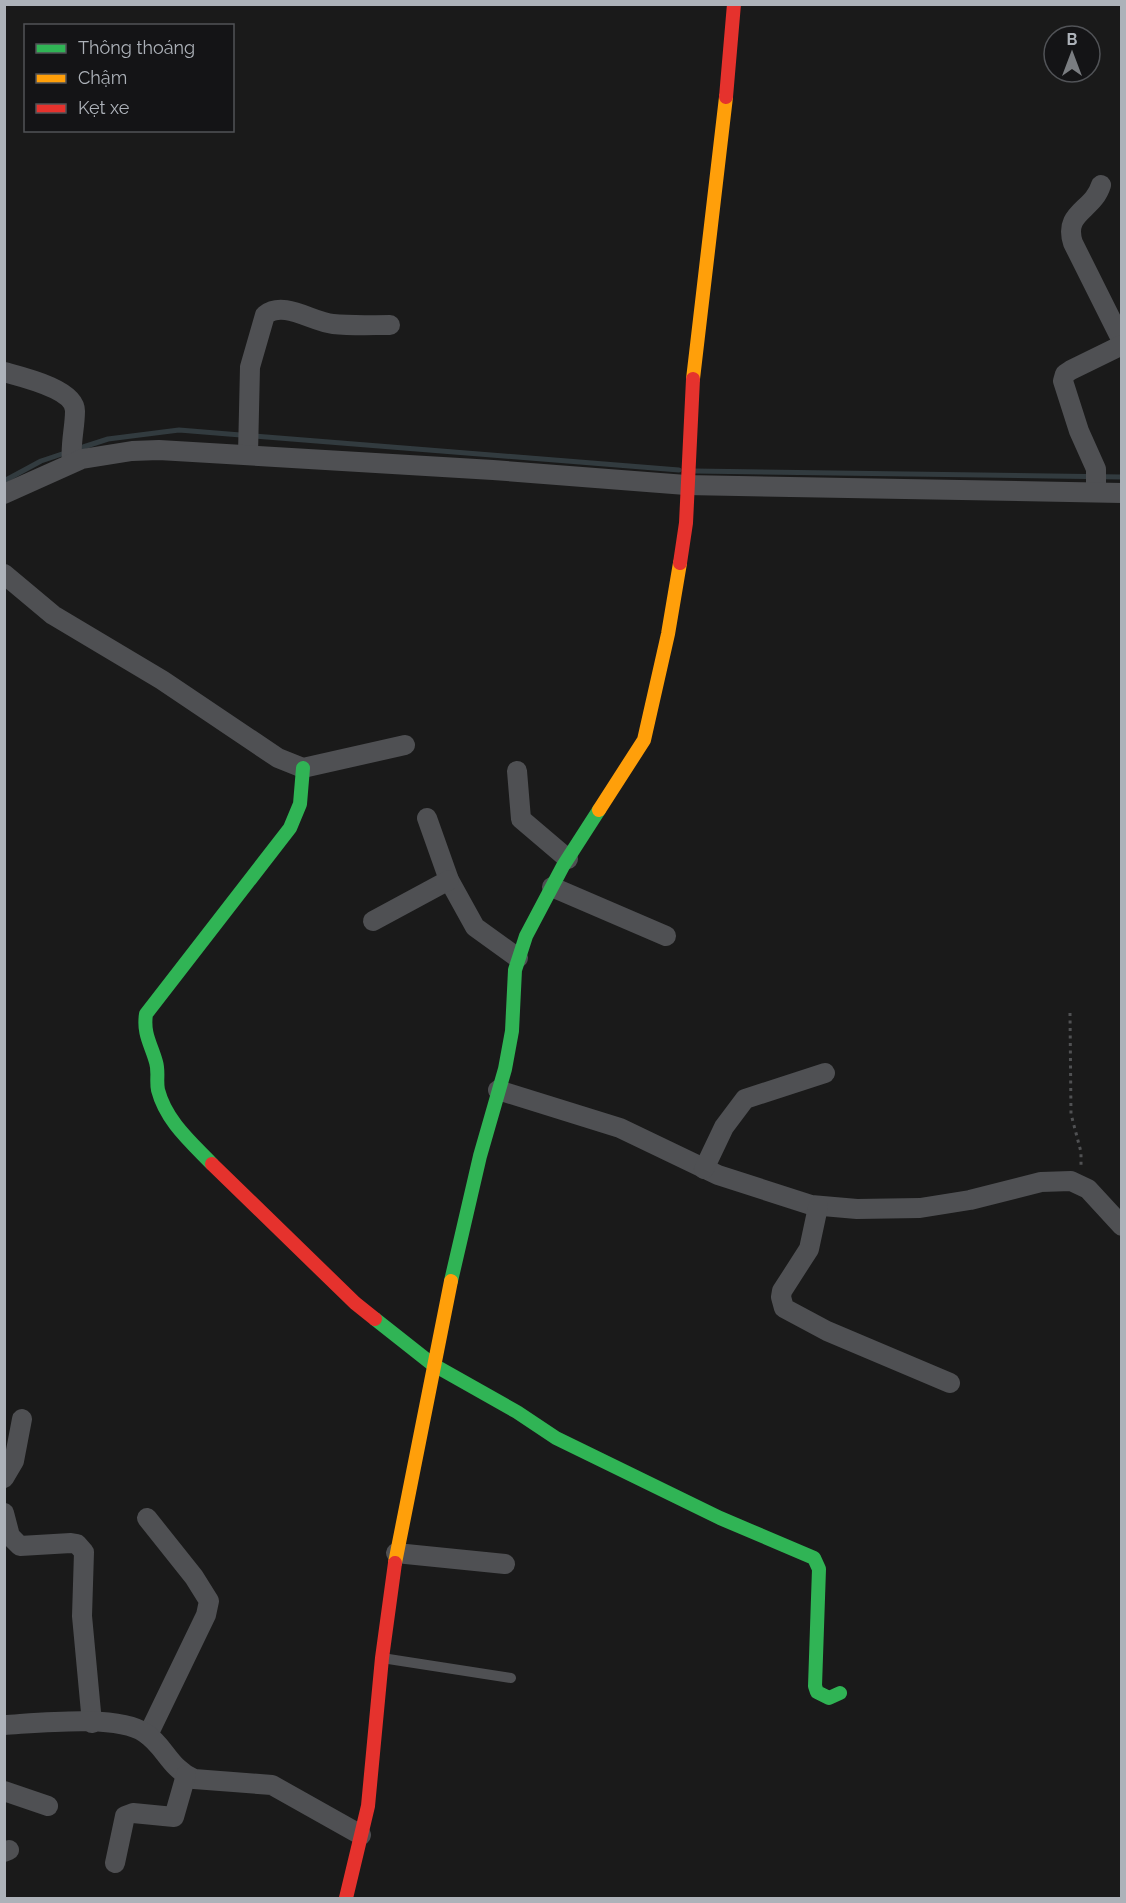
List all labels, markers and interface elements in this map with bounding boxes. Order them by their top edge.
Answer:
legend [24,24,234,132]
north arrow [1042,24,1102,84]
text: B [1067,30,1078,49]
text: Thông thoáng [78,37,195,58]
text: Chậm [78,67,127,88]
text: Kẹt xe [78,97,130,118]

